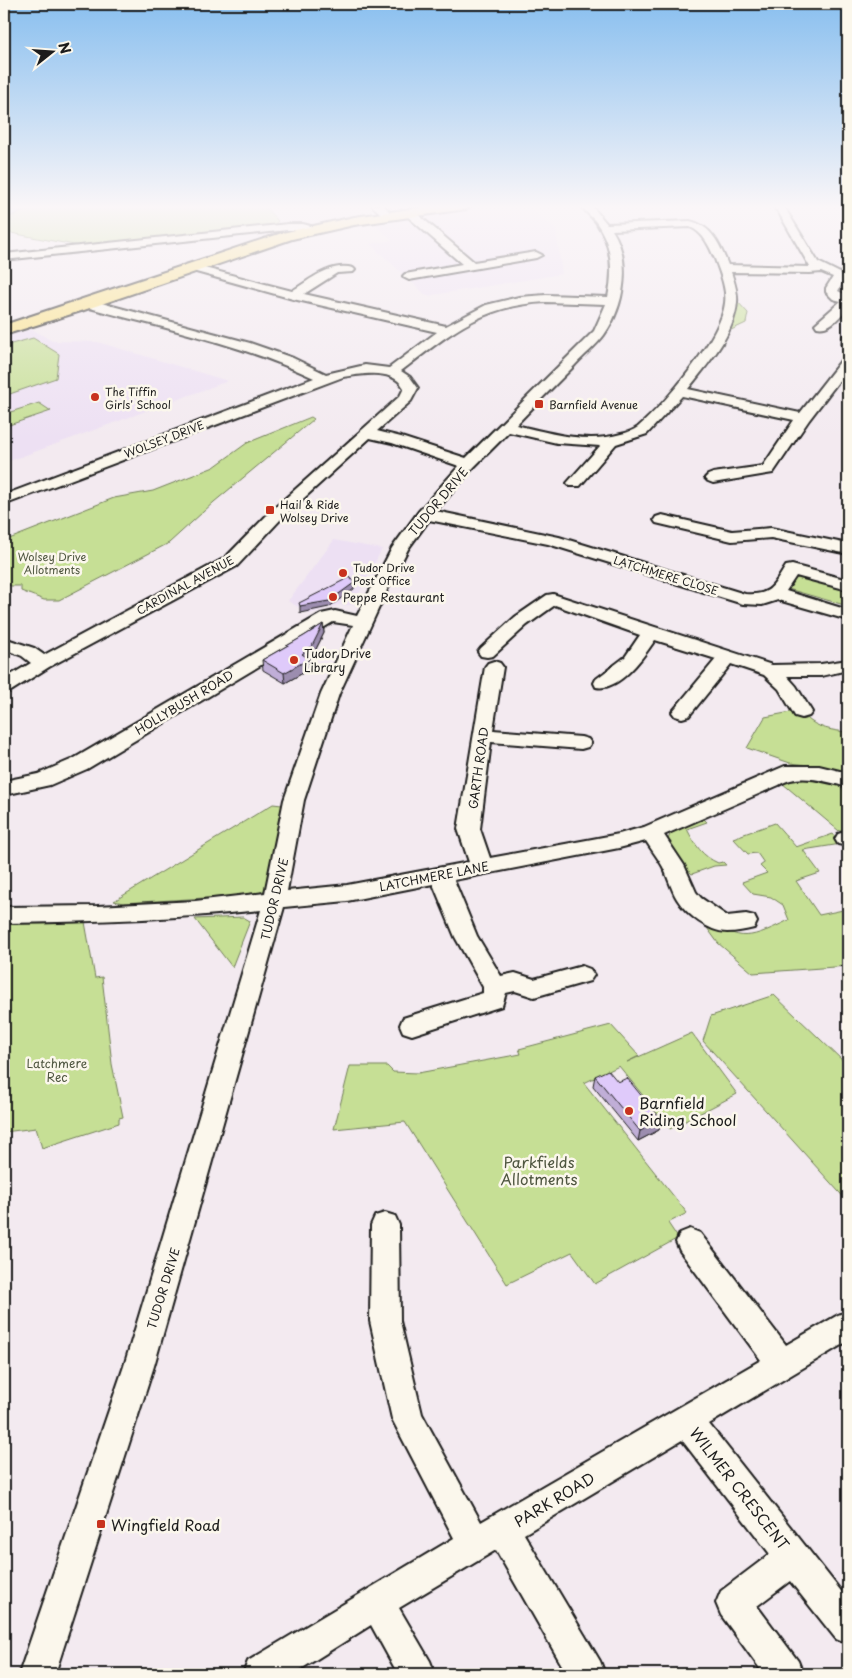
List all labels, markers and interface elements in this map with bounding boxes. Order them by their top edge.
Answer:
north arrow [28,28,78,78]
text: N [53,40,77,56]
place label: The Tiffin Girls' School [105,383,171,413]
marker: The Tiffin Girls' School [89,391,101,403]
place label: Barnfield Avenue [549,396,638,413]
marker: Barnfield Avenue [533,398,545,410]
street label: WOLSEY DRIVE [122,416,207,462]
street label: TUDOR DRIVE [404,463,472,539]
place label: Hail & Ride Wolsey Drive [280,496,349,526]
marker: Hail & Ride Wolsey Drive [264,504,276,516]
park label: Wolsey Drive Allotments [18,548,86,578]
street label: CARDINAL AVENUE [133,551,237,619]
street label: LATCHMERE CLOSE [612,551,721,599]
place label: Tudor Drive Post Office [353,559,415,589]
marker: Tudor Drive Post Office [337,567,349,579]
place label: Peppe Restaurant [343,588,445,606]
marker: Peppe Restaurant [327,591,339,603]
place label: Tudor Drive Library [304,644,371,676]
marker: Tudor Drive Library [288,654,300,666]
street label: HOLLYBUSH ROAD [131,665,237,739]
street label: GARTH ROAD [463,726,493,810]
street label: TUDOR DRIVE [256,856,292,942]
street label: LATCHMERE LANE [378,856,491,895]
park label: Latchmere Rec [27,1054,88,1086]
place label: Barnfield Riding School [639,1091,737,1131]
marker: Barnfield Riding School [623,1105,635,1117]
park label: Parkfields Allotments [500,1150,578,1190]
street label: TUDOR DRIVE [142,1245,184,1331]
street label: WILMER CRESCENT [685,1422,796,1555]
street label: PARK ROAD [509,1466,599,1532]
place label: Wingfield Road [111,1513,220,1536]
marker: Wingfield Road [95,1518,107,1530]

